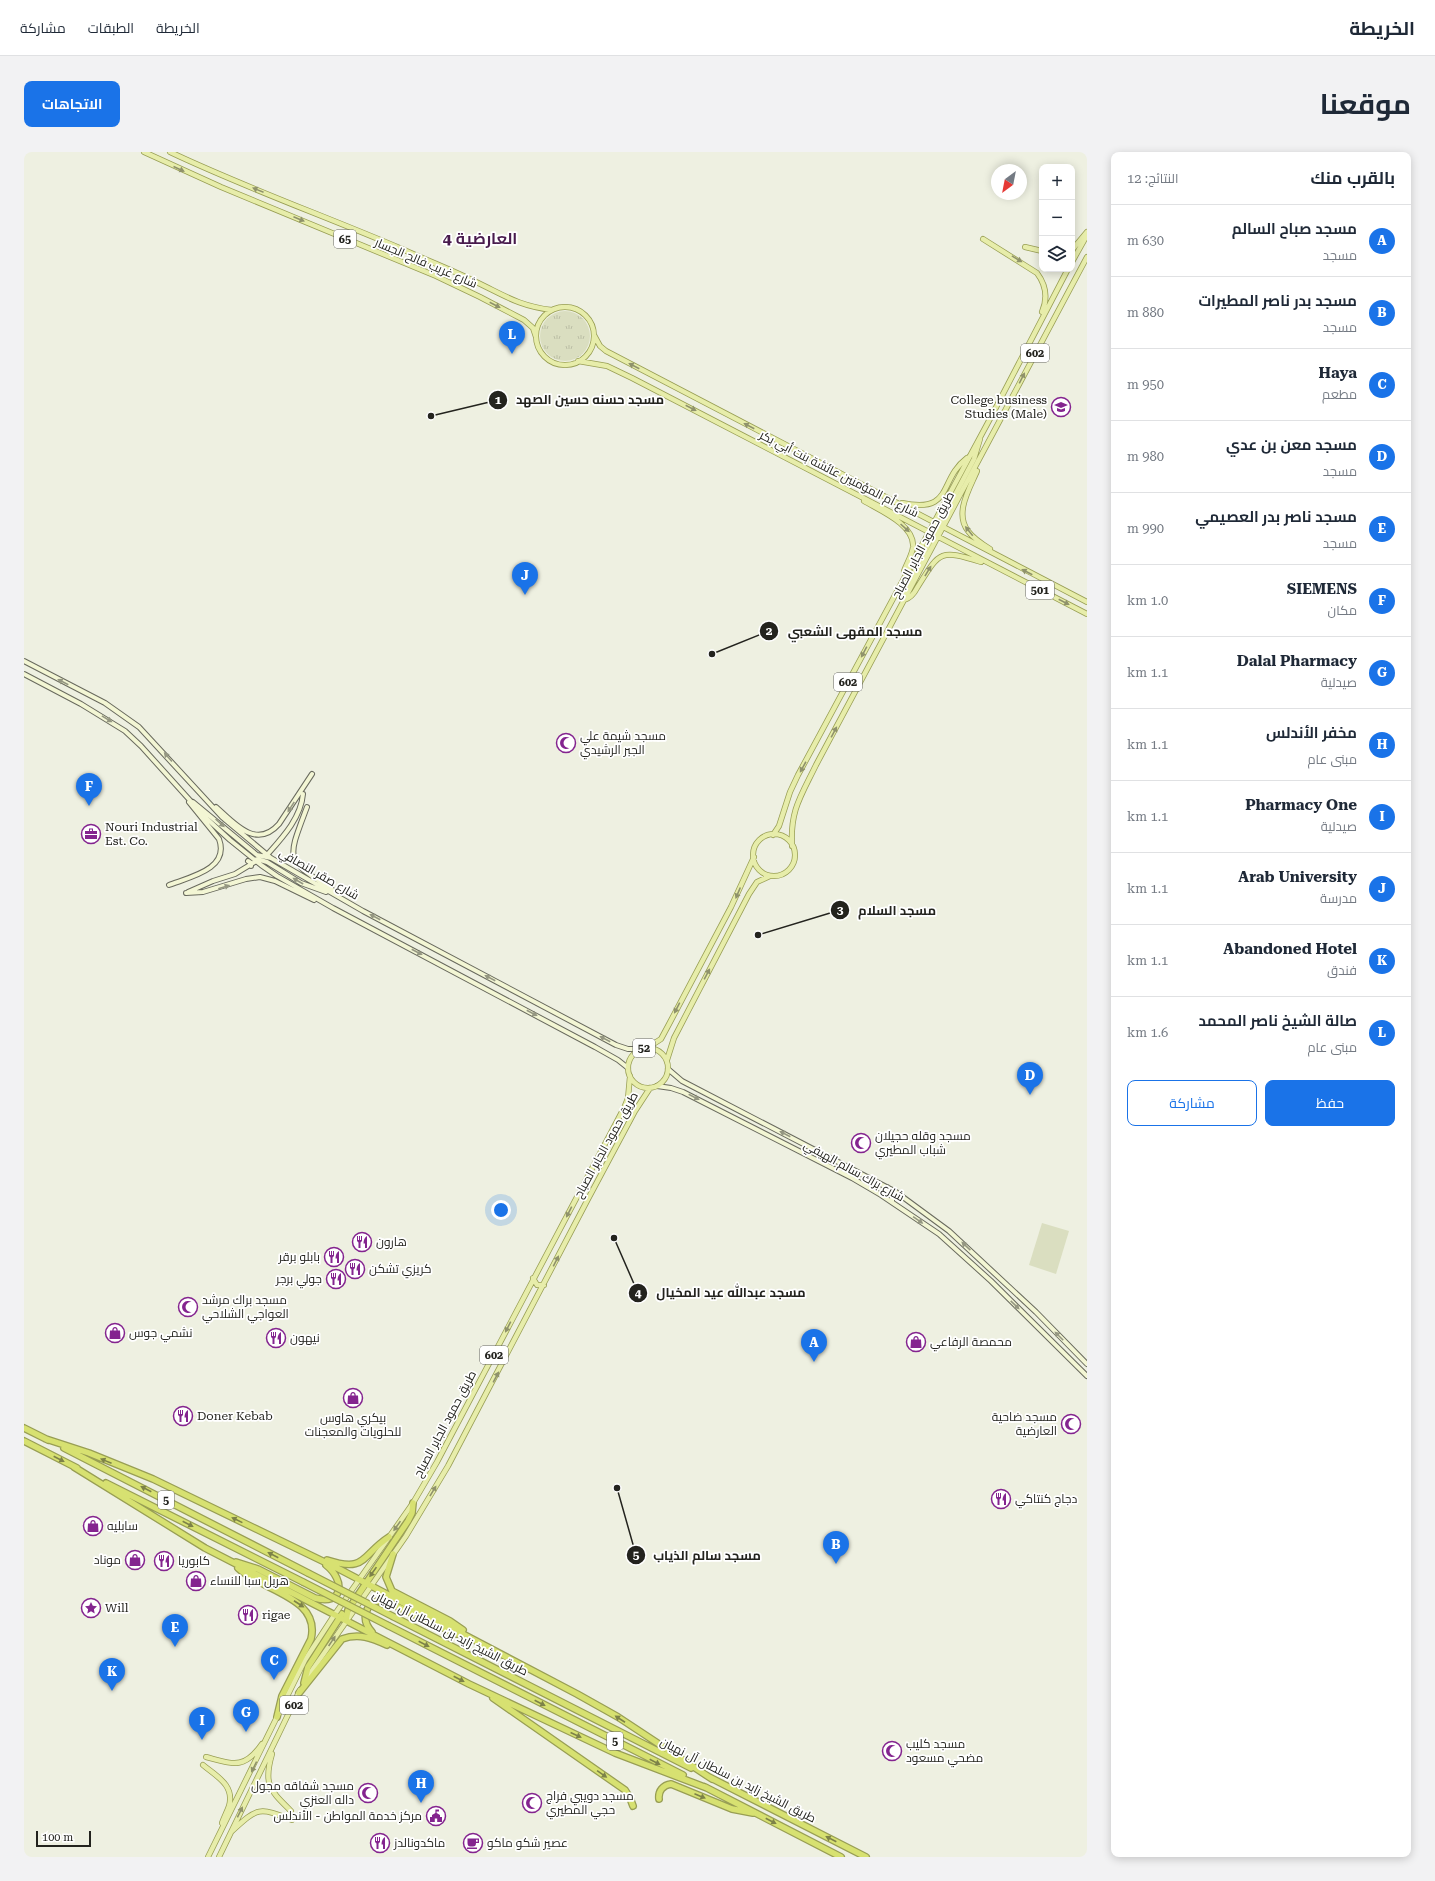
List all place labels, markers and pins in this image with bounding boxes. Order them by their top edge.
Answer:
pin: L [499,321,525,354]
callout: مسجد حسنه حسين الصهد [488,387,672,412]
place label: College business Studies (Male) [950,393,1047,421]
school or university icon: College business Studies (Male) [1050,396,1072,418]
pin: J [512,562,538,595]
callout: مسجد المقهى الشعبي [759,619,930,644]
place label: مسجد شيمة علي الجبر الرشيدي [580,729,666,760]
mosque icon: مسجد شيمة علي الجبر الرشيدي [555,732,577,754]
pin: F [76,773,102,806]
place label: Nouri Industrial Est. Co. [105,820,198,848]
office icon: Nouri Industrial Est. Co. [80,823,102,845]
callout: مسجد السلام [830,897,944,922]
pin: D [1017,1062,1043,1095]
place label: مسجد وقله حجيلان شباب المطيري [875,1129,971,1160]
mosque icon: مسجد وقله حجيلان شباب المطيري [850,1132,872,1154]
restaurant icon: هارون [351,1231,373,1253]
place label: هارون [376,1235,407,1249]
restaurant icon: بابلو برقر [323,1246,345,1268]
place label: بابلو برقر [278,1250,320,1264]
restaurant icon: كريزي تشكن [344,1258,366,1280]
place label: كريزي تشكن [369,1262,431,1279]
restaurant icon: جولي برجر [325,1268,347,1290]
place label: جولي برجر [275,1272,322,1289]
callout: مسجد عبدالله عيد المخيال [628,1280,813,1305]
place label: مسجد براك مرشد العواجي الشلاحي [202,1293,289,1324]
mosque icon: مسجد براك مرشد العواجي الشلاحي [177,1296,199,1318]
shop icon: نشمي جوس [104,1322,126,1344]
place label: نشمي جوس [129,1326,192,1343]
restaurant icon: نيهون [265,1327,287,1349]
pin: A [801,1329,827,1362]
place label: نيهون [290,1331,320,1345]
shop icon: محمصة الرفاعي [905,1331,927,1353]
place label: محمصة الرفاعي [930,1335,1012,1352]
shop icon: بيكري هاوس للحلويات والمعجنات [342,1387,364,1409]
restaurant icon: Doner Kebab [172,1405,194,1427]
place label: Doner Kebab [197,1409,273,1423]
place label: مسجد ضاحية العارضية [992,1410,1057,1438]
place label: بيكري هاوس للحلويات والمعجنات [305,1411,401,1439]
mosque icon: مسجد ضاحية العارضية [1060,1413,1082,1435]
restaurant icon: دجاج كنتاكي [990,1488,1012,1510]
place label: دجاج كنتاكي [1015,1492,1077,1509]
shop icon: سابليه [82,1515,104,1537]
place label: سابليه [107,1519,138,1533]
pin: B [823,1531,849,1564]
callout: مسجد سالم الذياب [626,1543,769,1568]
shop icon: موناد [124,1549,146,1571]
restaurant icon: كابوريا [153,1550,175,1572]
place label: موناد [94,1553,121,1567]
place label: كابوريا [178,1554,210,1568]
shop icon: هربل سبا للنساء [185,1570,207,1592]
place label: هربل سبا للنساء [210,1574,289,1588]
place icon: Will [80,1597,102,1619]
place label: Will [105,1601,129,1615]
restaurant icon: rigae [237,1604,259,1626]
place label: rigae [262,1608,291,1622]
pin: E [162,1614,188,1647]
pin: C [261,1647,287,1680]
pin: K [99,1658,125,1691]
pin: G [233,1699,259,1732]
pin: I [189,1707,215,1740]
place label: مسجد كليب مضحي مسعود [906,1737,983,1768]
mosque icon: مسجد كليب مضحي مسعود [881,1740,903,1762]
pin: H [408,1770,434,1803]
place label: مسجد شفاقه مجول داله العنزي [251,1779,354,1810]
mosque icon: مسجد شفاقه مجول داله العنزي [357,1782,379,1804]
place label: مسجد دويبي فراج حجي المطيري [546,1789,634,1820]
mosque icon: مسجد دويبي فراج حجي المطيري [521,1792,543,1814]
public building icon: مركز خدمة المواطن - الأندلس [425,1805,447,1827]
place label: مركز خدمة المواطن - الأندلس [273,1809,422,1823]
restaurant icon: ماكدونالدز [369,1832,391,1854]
cafe icon: عصير شكو ماكو [462,1832,484,1854]
place label: ماكدونالدز [393,1836,445,1850]
place label: عصير شكو ماكو [487,1836,568,1850]

